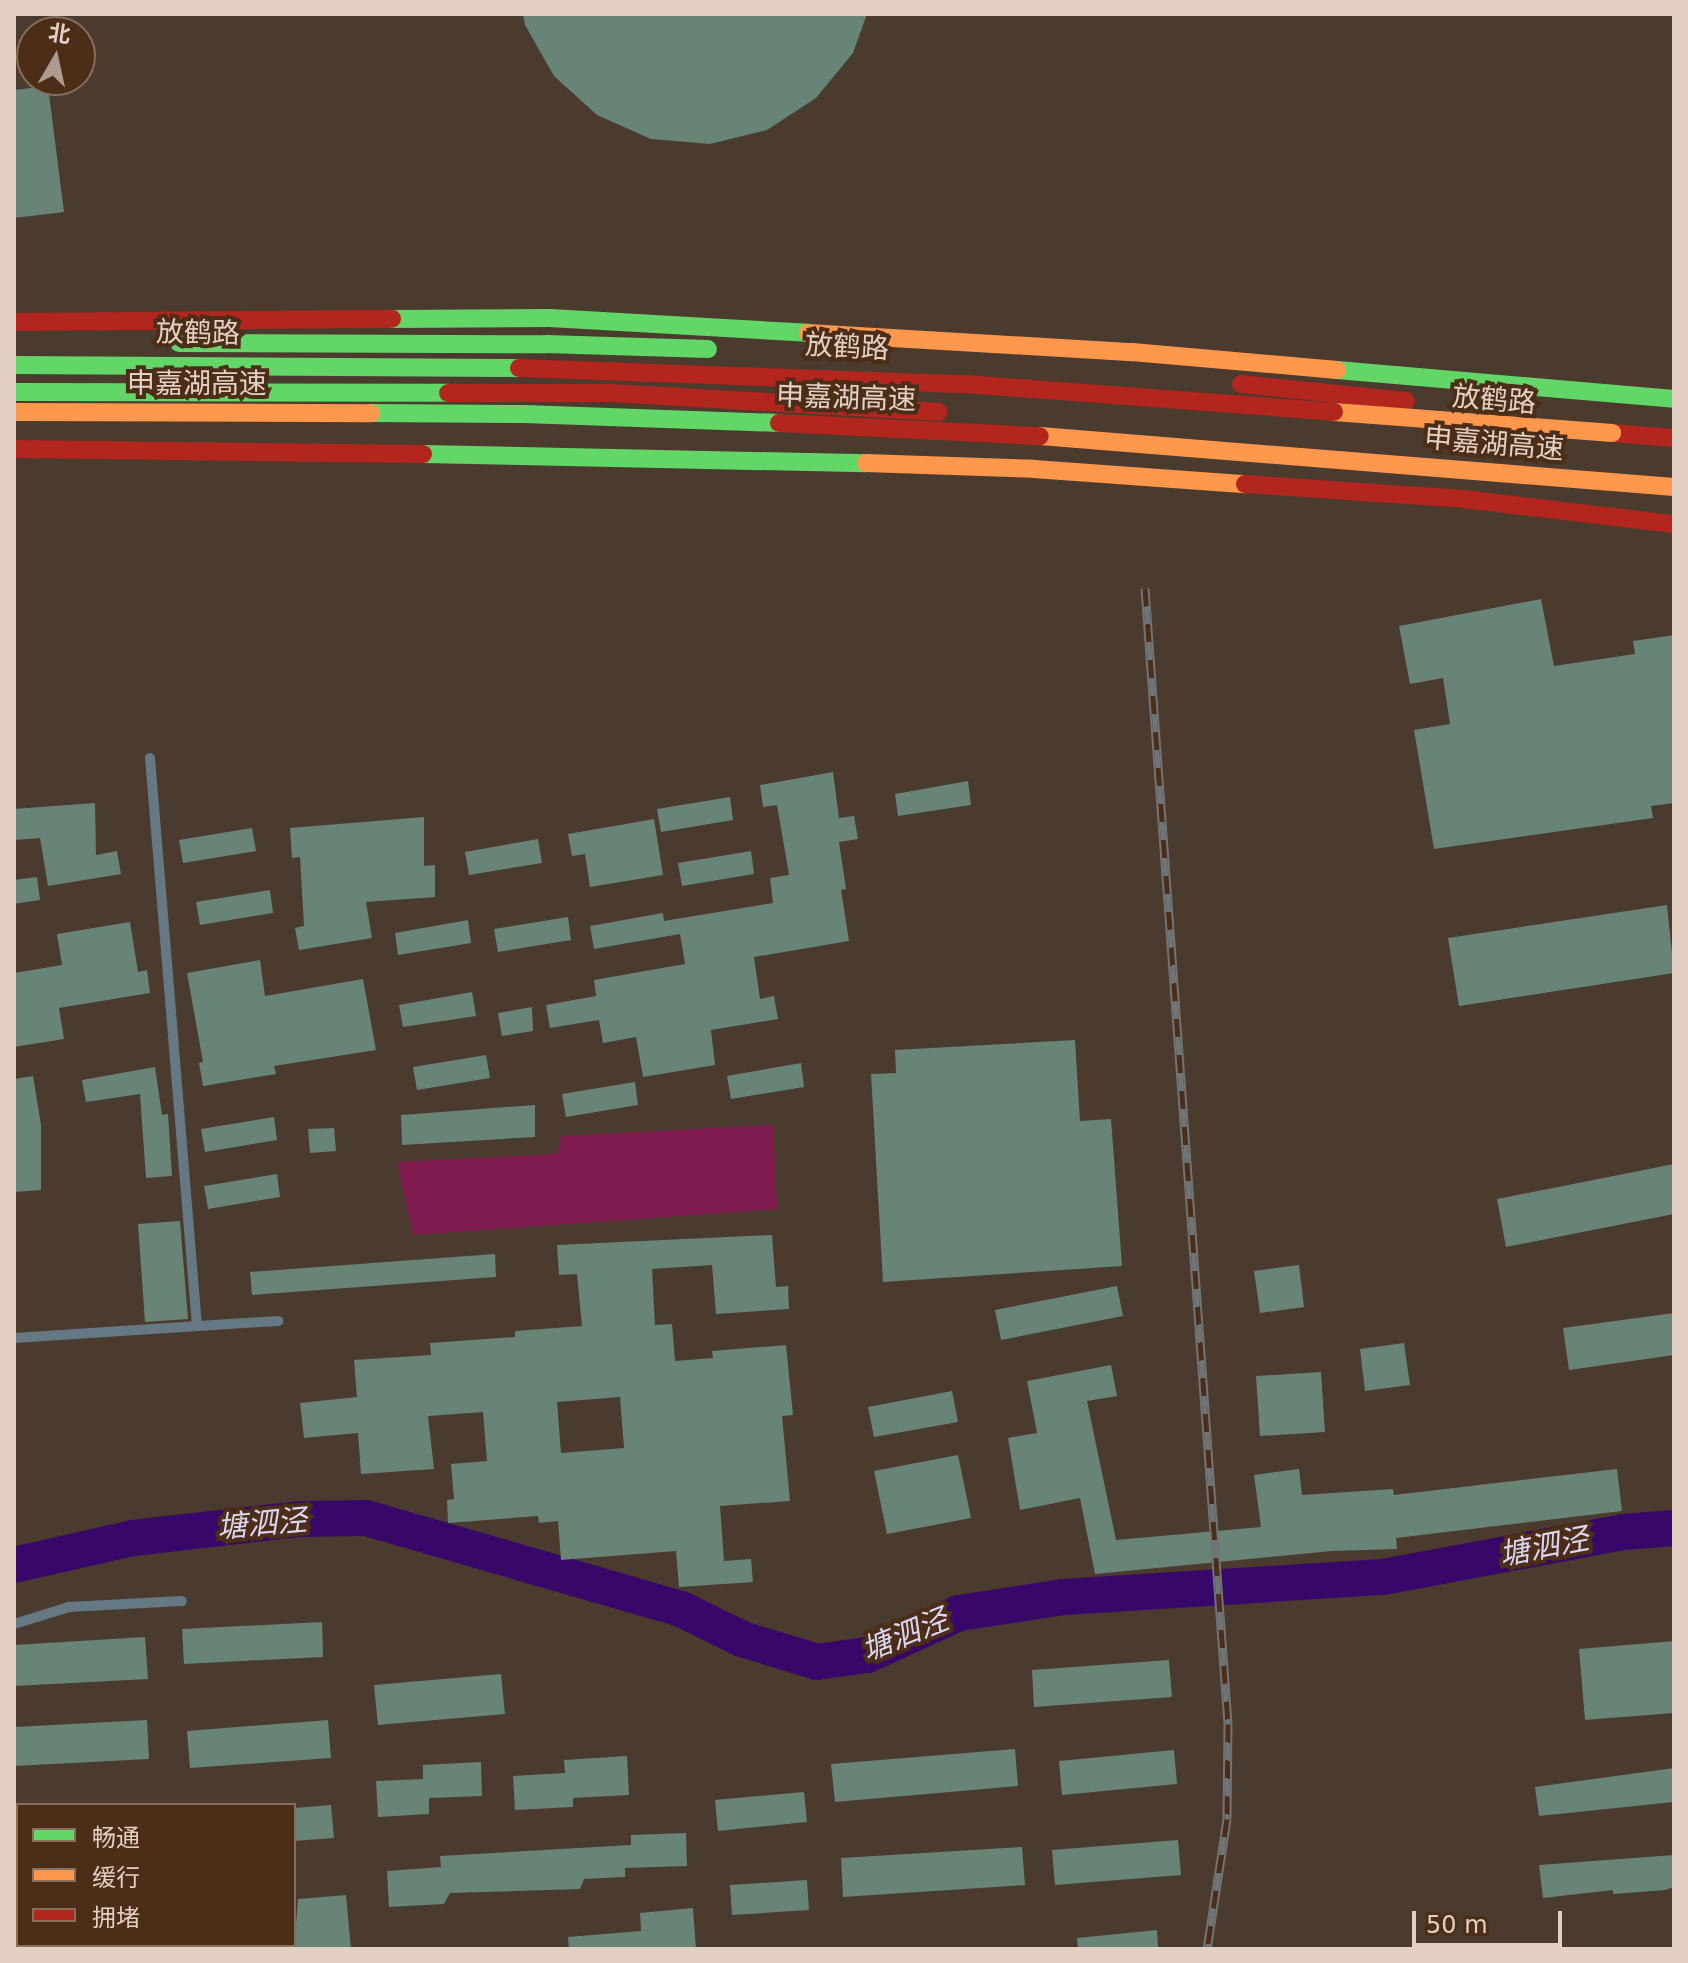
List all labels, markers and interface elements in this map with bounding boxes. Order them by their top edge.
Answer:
north arrow [16,16,96,96]
text: 北 [47,20,72,48]
street label: 放鹤路 [156,315,240,351]
street label: 放鹤路 [804,328,890,366]
street label: 申嘉湖高速 [127,367,267,401]
street label: 申嘉湖高速 [775,379,917,417]
street label: 放鹤路 [1451,380,1537,420]
street label: 申嘉湖高速 [1423,421,1565,467]
water label: 塘泗泾 [216,1502,308,1546]
water label: 塘泗泾 [1496,1521,1592,1573]
water label: 塘泗泾 [857,1601,953,1669]
legend [16,1803,296,1947]
text: 畅通 [92,1824,140,1852]
text: 缓行 [92,1864,140,1892]
scale bar [1416,1895,1566,1945]
text: 拥堵 [92,1904,140,1932]
text: 50 m [1426,1911,1488,1939]

